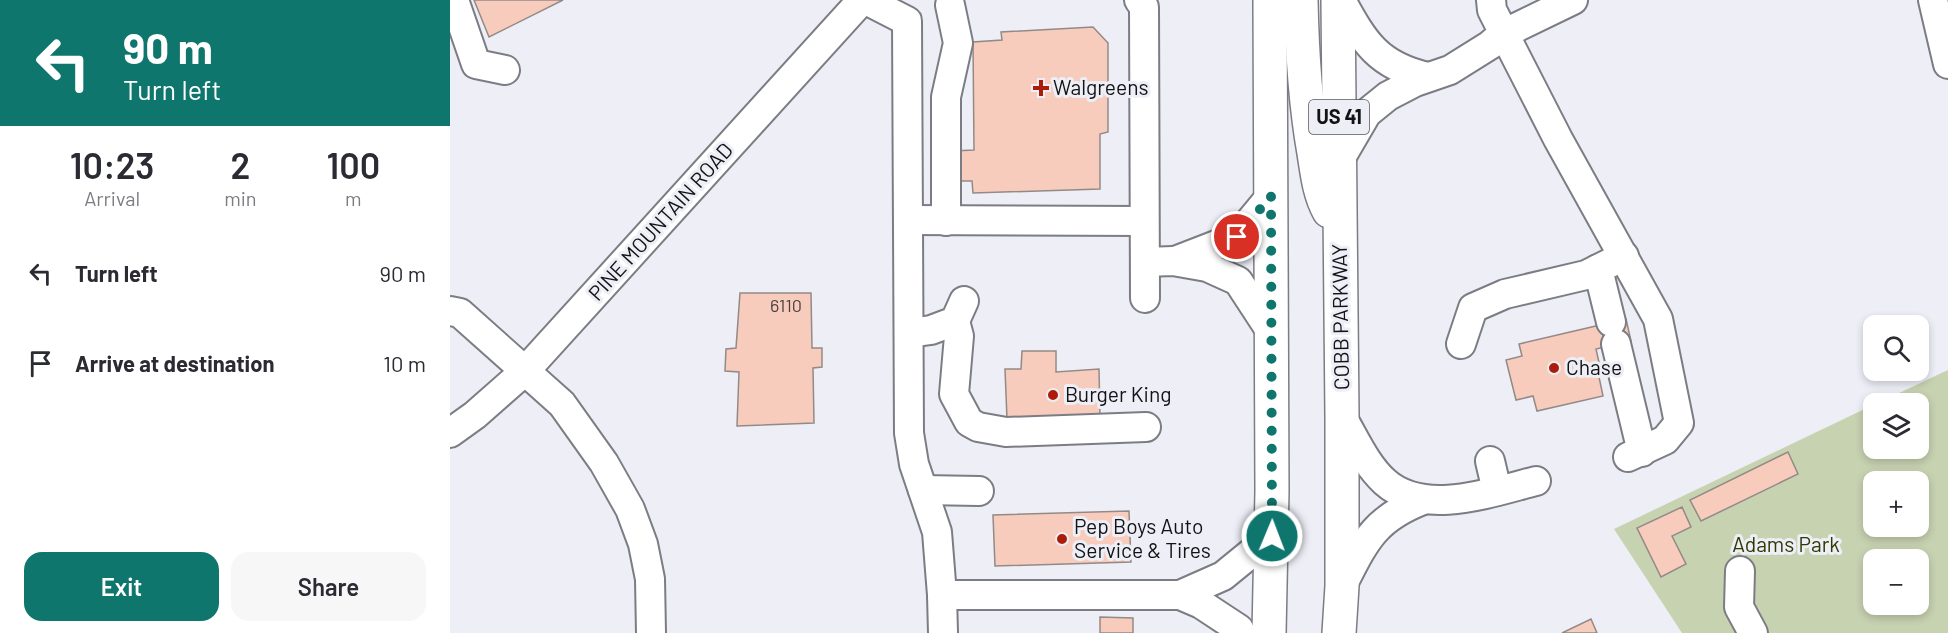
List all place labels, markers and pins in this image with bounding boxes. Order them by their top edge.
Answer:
place label: Walgreens [1053,74,1149,99]
marker: Walgreens [1034,81,1048,95]
pin [1211,211,1262,262]
place label: Chase [1566,354,1622,379]
marker: Chase [1547,361,1561,375]
place label: Burger King [1065,381,1172,406]
marker: Burger King [1046,388,1060,402]
place label: Pep Boys Auto Service & Tires [1074,513,1211,562]
marker: Pep Boys Auto Service & Tires [1055,532,1069,546]

